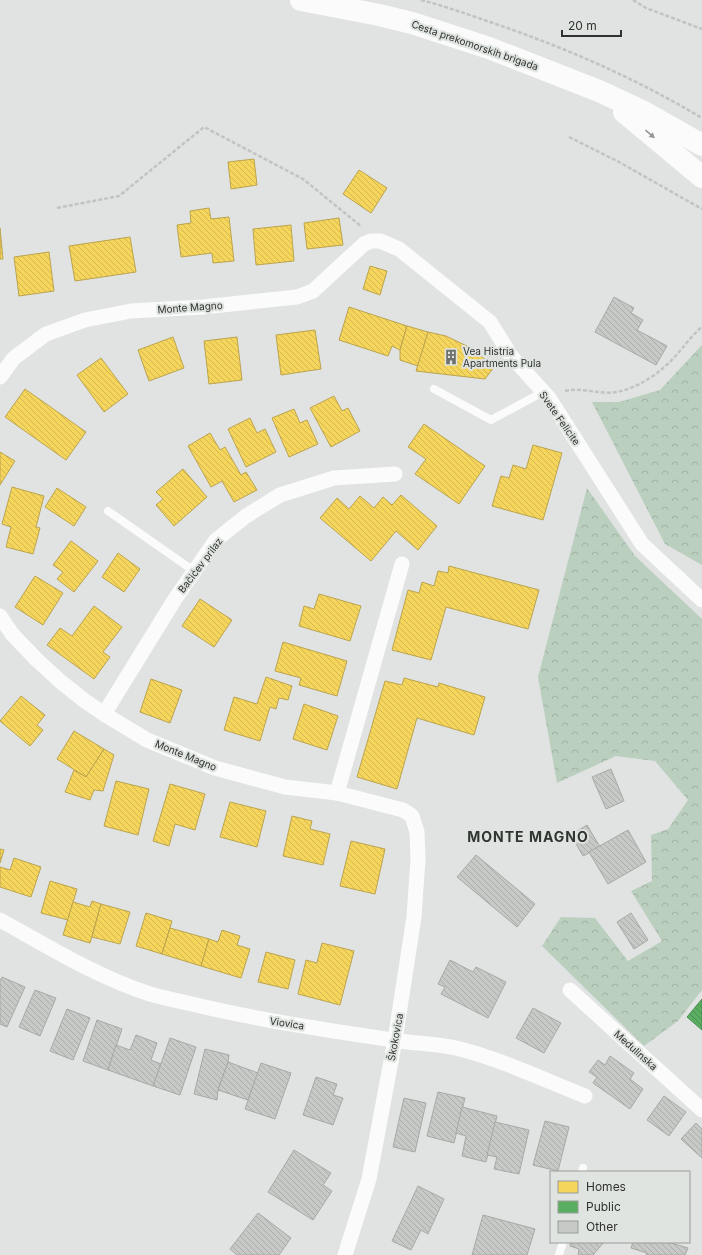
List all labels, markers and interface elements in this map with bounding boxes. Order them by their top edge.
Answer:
scale bar [562,12,621,38]
street label: Cesta prekomorskih brigada [410,18,540,72]
text: 20 m [568,18,597,33]
one-way arrow [645,130,655,139]
street label: Monte Magno [157,299,223,315]
place label: Vea Histria Apartments Pula [463,345,541,369]
building icon: Vea Histria Apartments Pula [442,348,460,366]
street label: Svete Felicite [537,389,583,447]
street label: Bačićev prilaz [175,535,225,595]
street label: Monte Magno [153,737,219,773]
district label: MONTE MAGNO [467,828,589,845]
street label: Škokovica [385,1012,405,1062]
street label: Viovica [269,1014,305,1032]
street label: Medulinska [612,1027,660,1073]
legend [550,1171,690,1243]
text: Homes [586,1179,626,1194]
text: Public [586,1199,621,1214]
text: Other [586,1219,618,1234]

